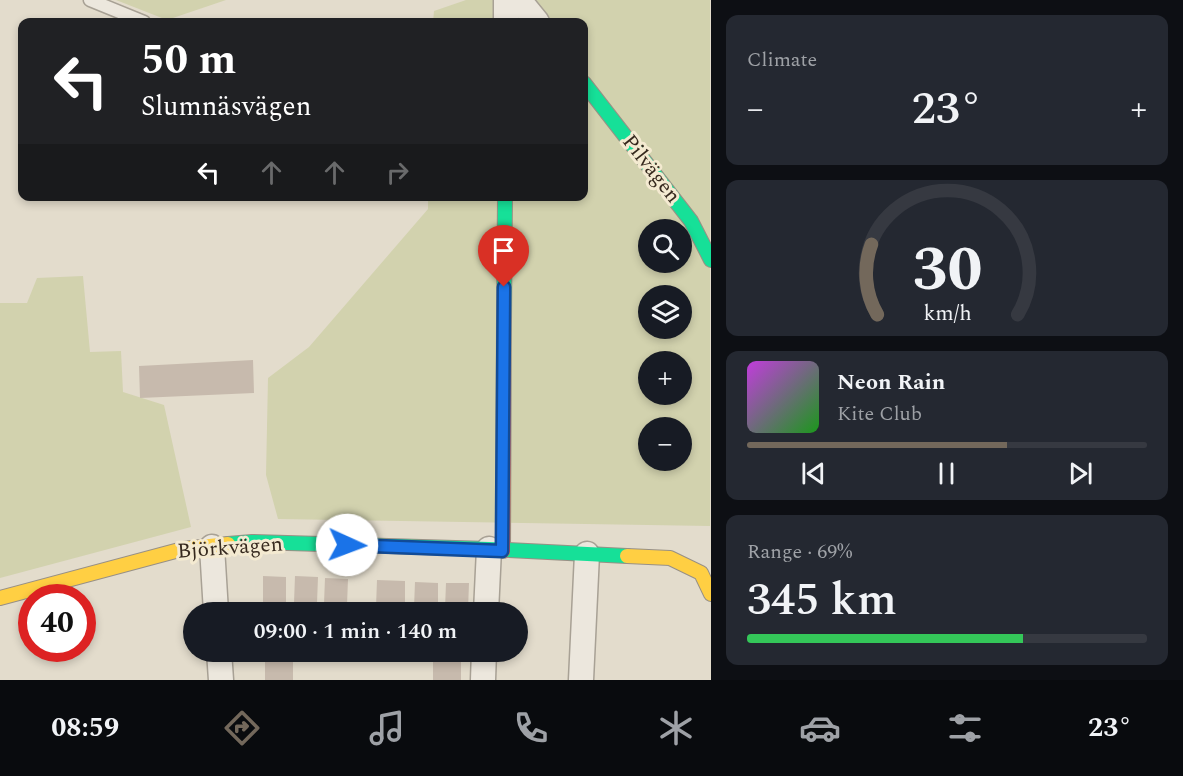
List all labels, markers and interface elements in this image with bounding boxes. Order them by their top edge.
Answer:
text: 50 m [141,29,236,92]
icon: left [42,42,120,120]
text: Climate [747,45,817,75]
text: 23° [912,75,982,144]
text: − [747,84,764,134]
text: + [1131,84,1147,134]
text: Slumnäsvägen [141,86,311,128]
street label: Pilvägen [614,128,688,210]
icon: left [192,156,225,189]
icon: ahead [255,156,288,189]
icon: ahead [318,156,351,189]
icon: right [381,156,414,189]
map controls [638,219,692,471]
button: search [638,219,692,273]
text: 30 [912,223,982,318]
pin [478,225,529,287]
icon: arrive [487,234,520,267]
button: layers [638,285,692,339]
text: km/h [923,297,971,330]
button: + [638,351,692,405]
text: Neon Rain [837,366,945,399]
text: Kite Club [837,399,922,429]
button: − [638,417,692,471]
icon: previous [797,457,830,490]
icon: pause [930,457,963,490]
icon: next [1064,457,1097,490]
position arrow [315,513,379,577]
street label: Björkvägen [176,528,284,568]
text: Range · 69% [747,537,852,567]
text: 345 km [747,566,897,635]
speed limit sign: 40 [18,584,96,662]
text: 09:00 · 1 min · 140 m [254,615,457,648]
text: 08:59 [51,707,119,749]
icon: directions [221,707,263,749]
icon: music [366,707,408,749]
icon: phone [510,707,552,749]
icon: climate [655,707,697,749]
icon: car [799,707,841,749]
icon: filters [944,707,986,749]
text: 23° [1088,707,1132,749]

